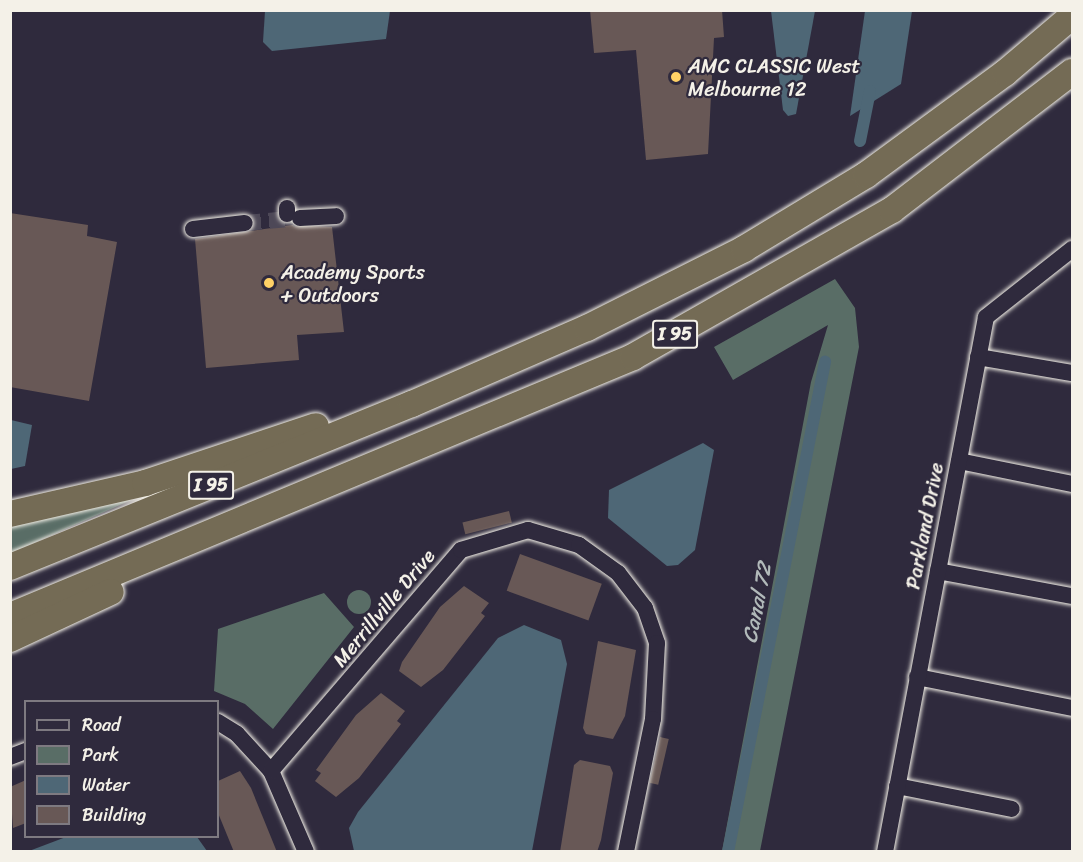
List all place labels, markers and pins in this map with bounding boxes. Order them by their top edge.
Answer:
place label: AMC CLASSIC West Melbourne 12 [688,54,861,101]
marker: AMC CLASSIC West Melbourne 12 [669,70,683,84]
place label: Academy Sports + Outdoors [281,260,425,307]
marker: Academy Sports + Outdoors [262,276,276,290]

